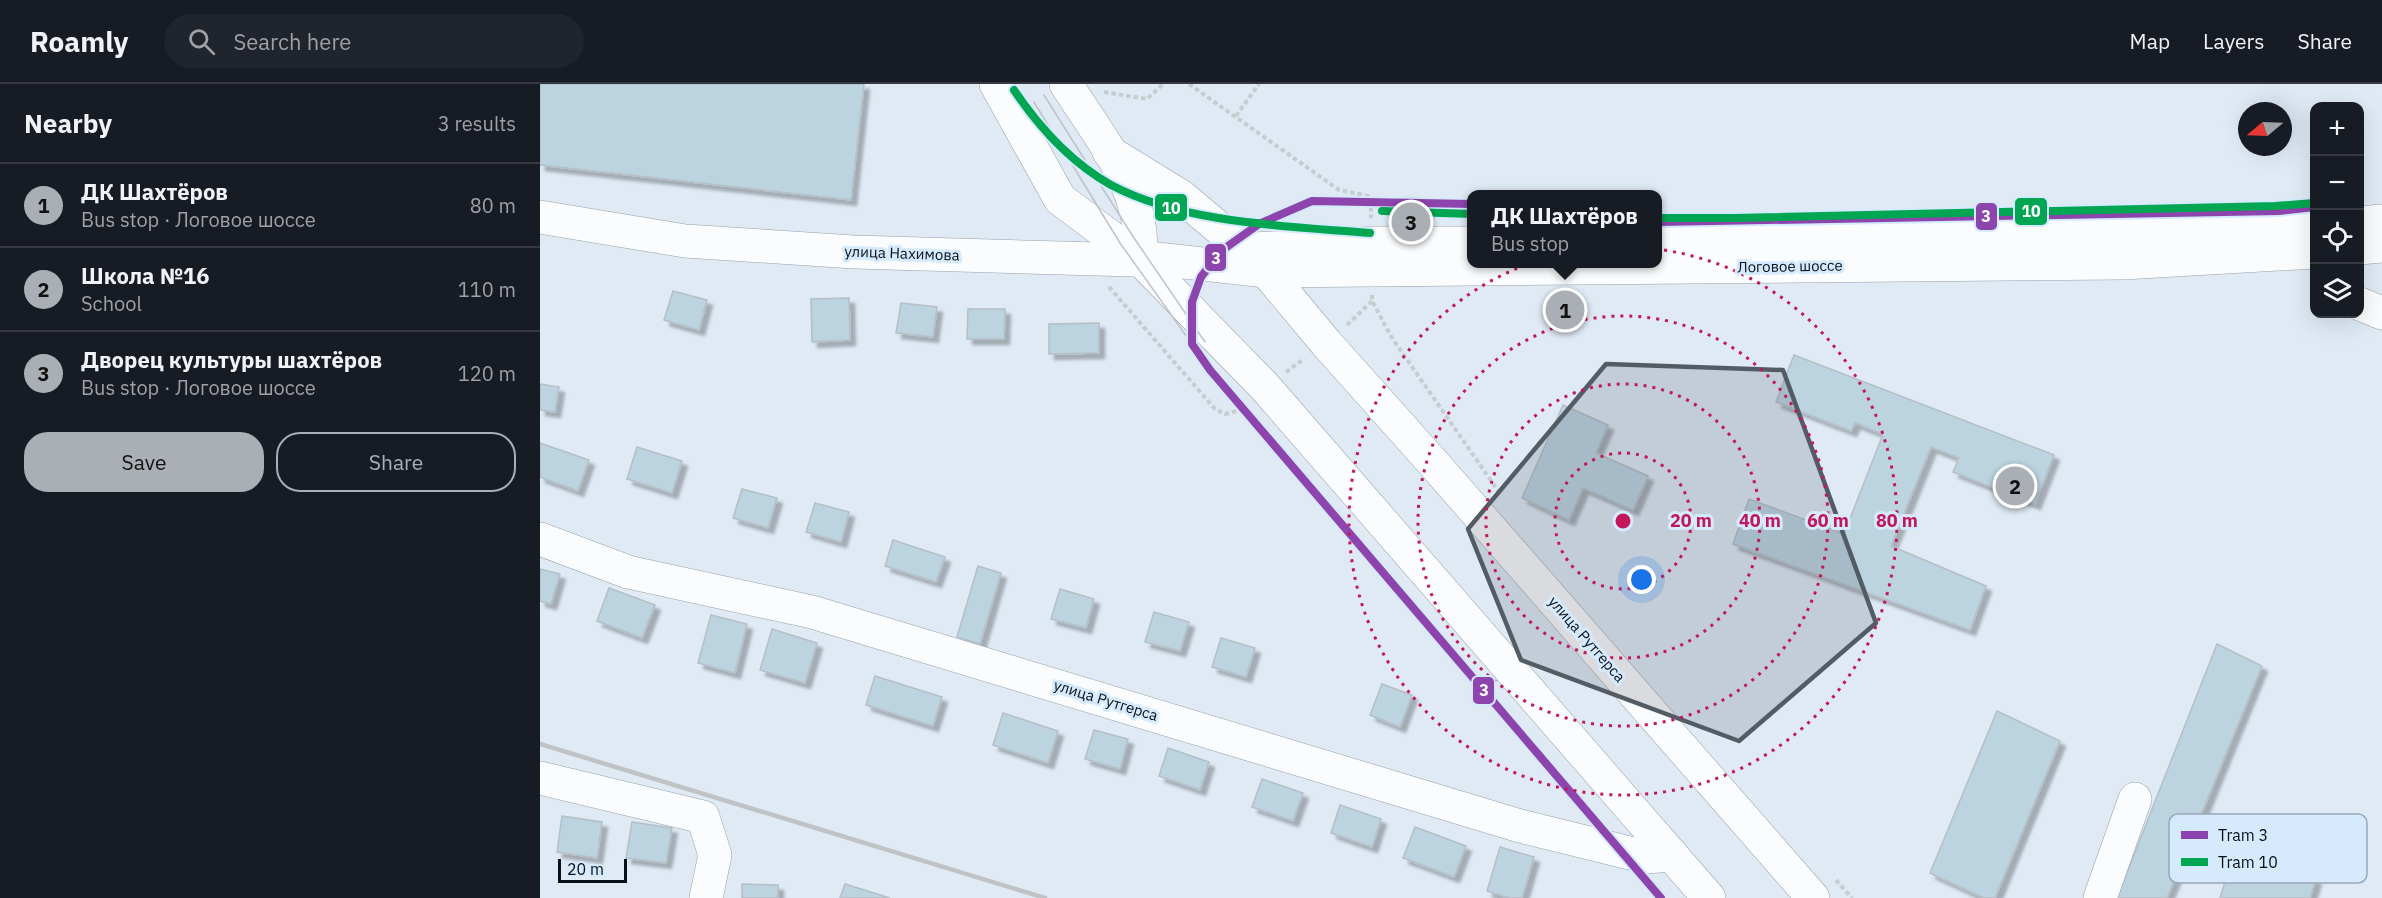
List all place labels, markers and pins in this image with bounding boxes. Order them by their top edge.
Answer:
pin: 3 [1392,200,1430,244]
pin: 1 [1546,288,1584,332]
pin: 2 [1996,464,2034,508]
centre of rings [1613,511,1633,531]

